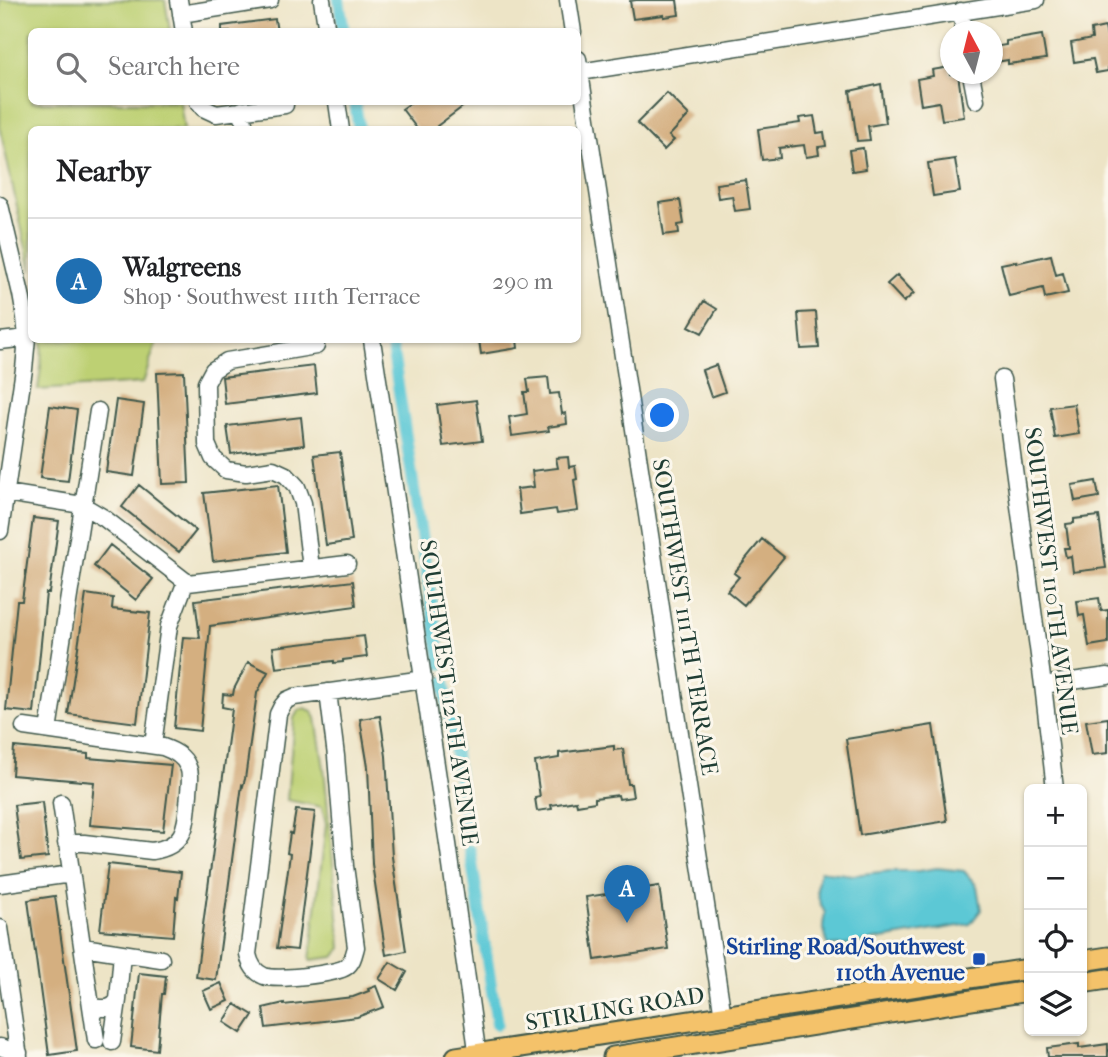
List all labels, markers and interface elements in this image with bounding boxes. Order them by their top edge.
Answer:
north arrow [940,21,1003,84]
search box [28,28,581,105]
icon: search [52,48,90,86]
text: Search here [108,51,240,82]
text: Nearby [56,154,151,189]
text: Walgreens [123,252,241,283]
text: A [72,268,86,295]
text: 290 m [492,268,553,295]
text: Shop · Southwest 111th Terrace [123,283,420,310]
your location [645,398,679,432]
street label: SOUTHWEST 110TH AVENUE [1019,426,1083,736]
street label: SOUTHWEST 111TH TERRACE [647,457,723,777]
street label: SOUTHWEST 112TH AVENUE [414,538,484,848]
map controls [1024,784,1087,1036]
button: + [1024,784,1087,847]
button: − [1024,847,1087,910]
pin: A [604,865,650,923]
button: locate [1024,910,1087,973]
place label: Stirling Road/Southwest 110th Avenue [726,933,966,986]
marker: Stirling Road/Southwest 110th Avenue [971,951,987,967]
button: layers [1024,973,1087,1036]
street label: STIRLING ROAD [524,982,706,1036]

